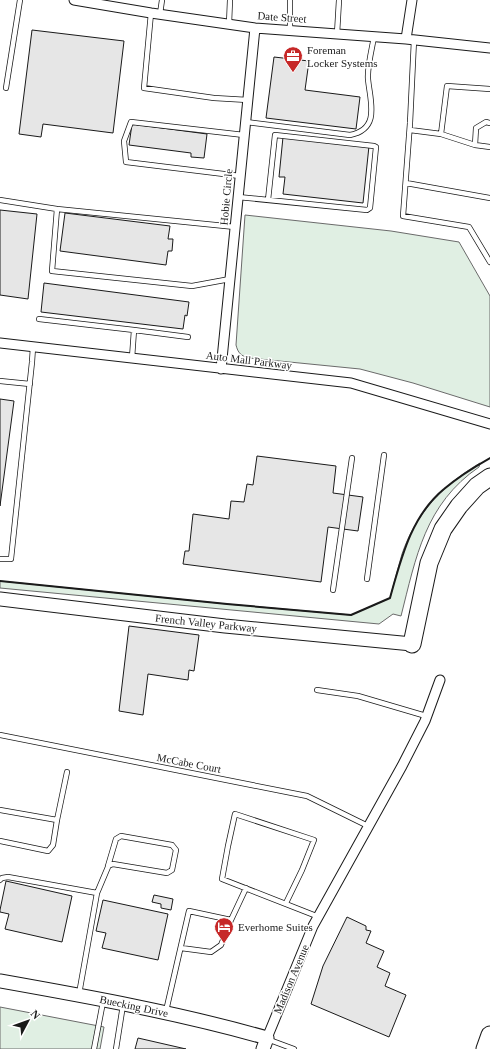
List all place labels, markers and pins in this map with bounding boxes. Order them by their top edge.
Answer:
place label: Foreman Locker Systems [307,44,378,69]
office icon: Foreman Locker Systems [282,45,304,73]
hotel icon: Everhome Suites [213,916,235,944]
place label: Everhome Suites [238,921,313,933]

